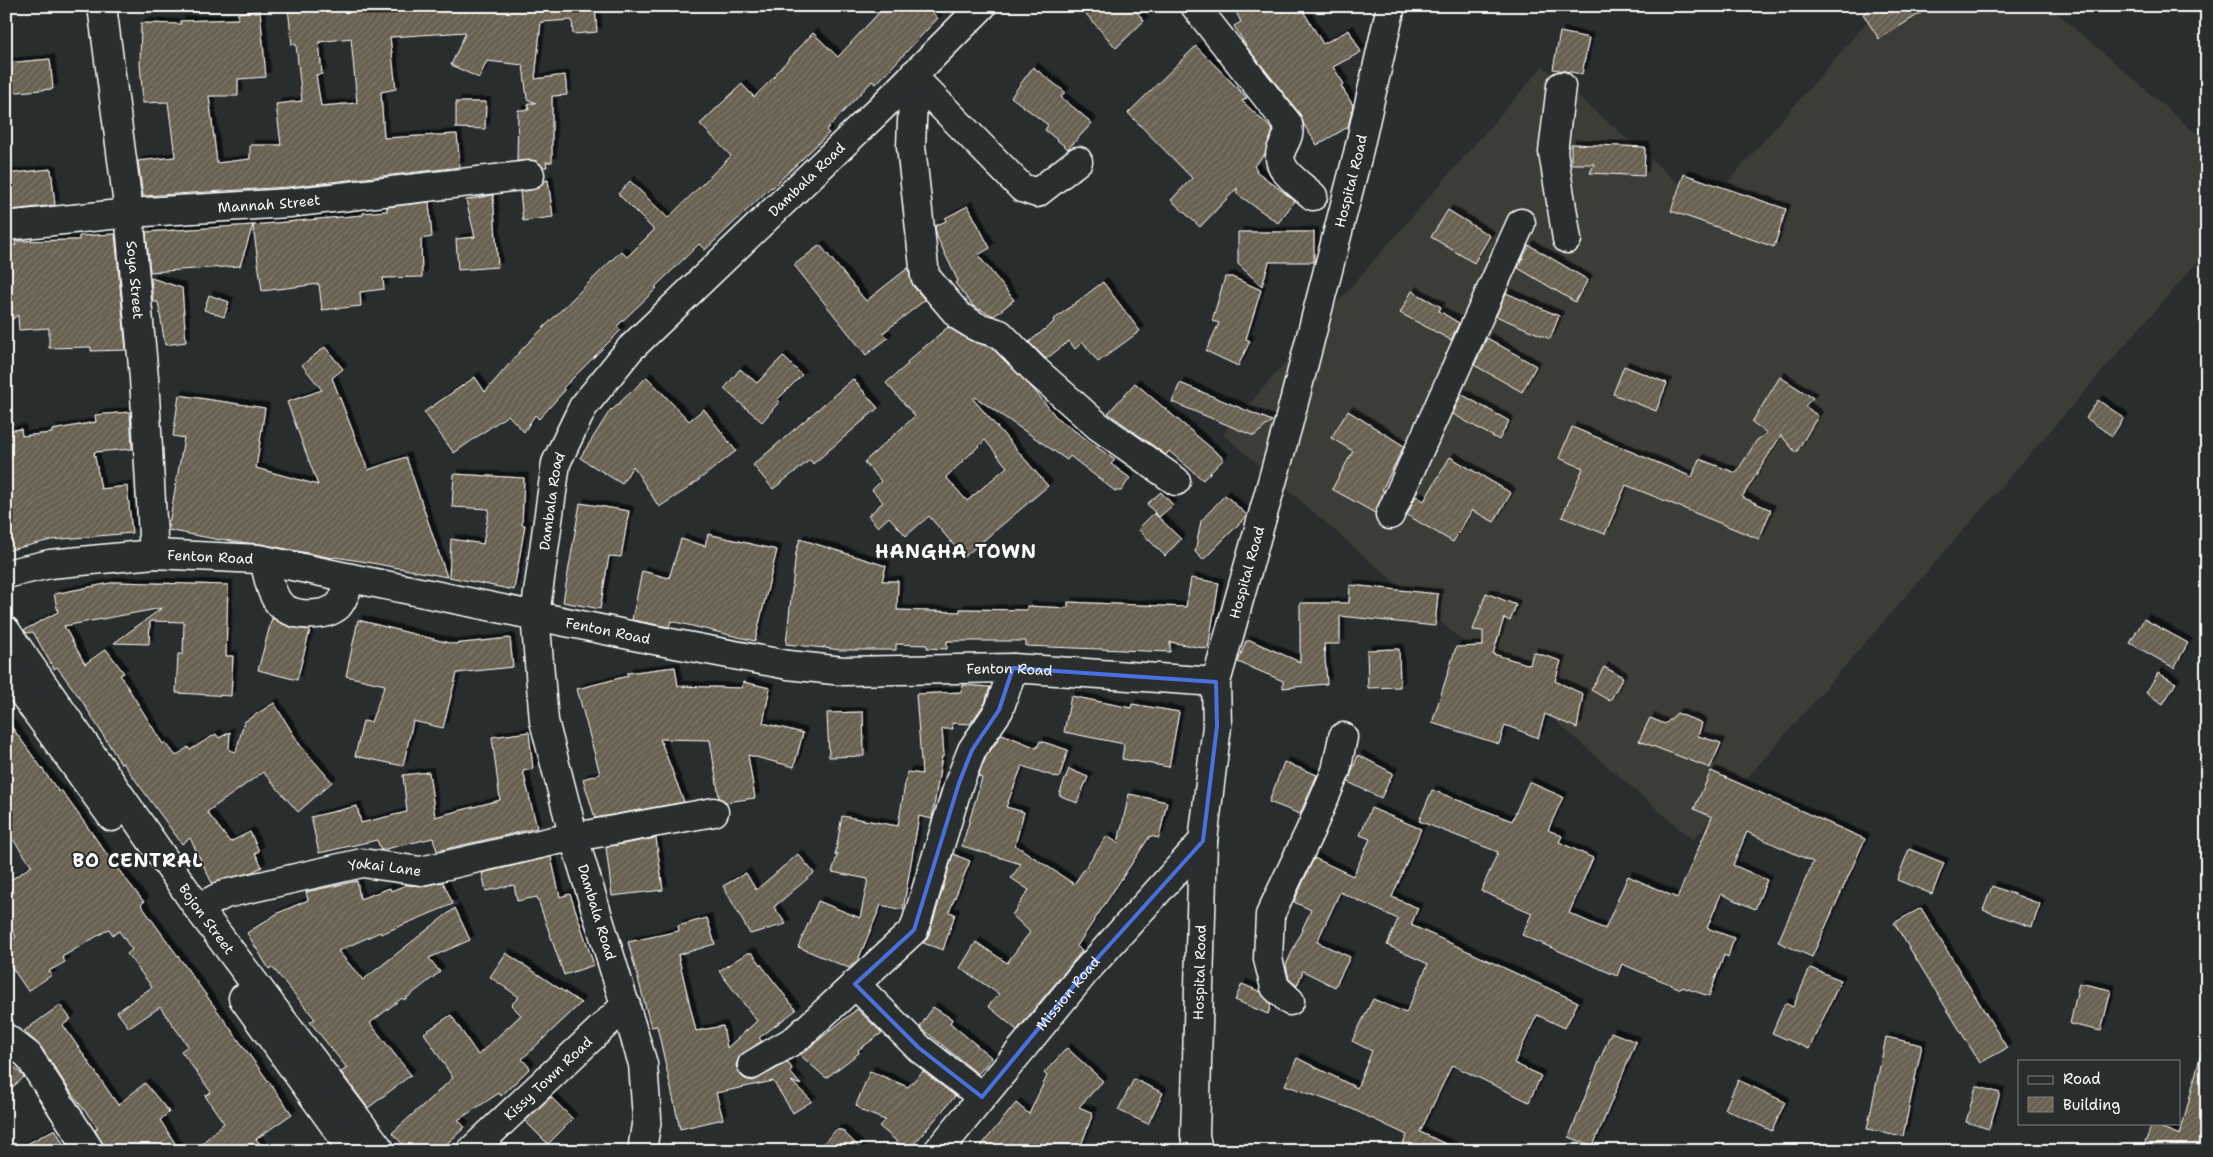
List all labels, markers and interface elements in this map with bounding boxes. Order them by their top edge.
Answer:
street label: Hospital Road [1330,133,1371,230]
street label: Dambala Road [764,138,849,220]
street label: Mannah Street [217,190,321,216]
street label: Soya Street [123,240,148,320]
street label: Dambala Road [535,449,569,552]
street label: Hospital Road [1225,524,1268,621]
district label: HANGHA TOWN [875,539,1037,564]
street label: Fenton Road [167,546,254,568]
street label: Fenton Road [564,613,652,648]
street label: Fenton Road [966,659,1053,680]
district label: BO CENTRAL [72,848,204,873]
street label: Yakai Lane [347,854,423,880]
street label: Dambala Road [574,862,620,962]
street label: Bojon Street [175,880,239,958]
street label: Hospital Road [1189,924,1210,1020]
street label: Mission Road [1032,953,1104,1034]
street label: Kissy Town Road [500,1032,596,1124]
legend [2018,1060,2180,1124]
text: Road [2063,1069,2101,1089]
text: Building [2063,1095,2120,1115]

